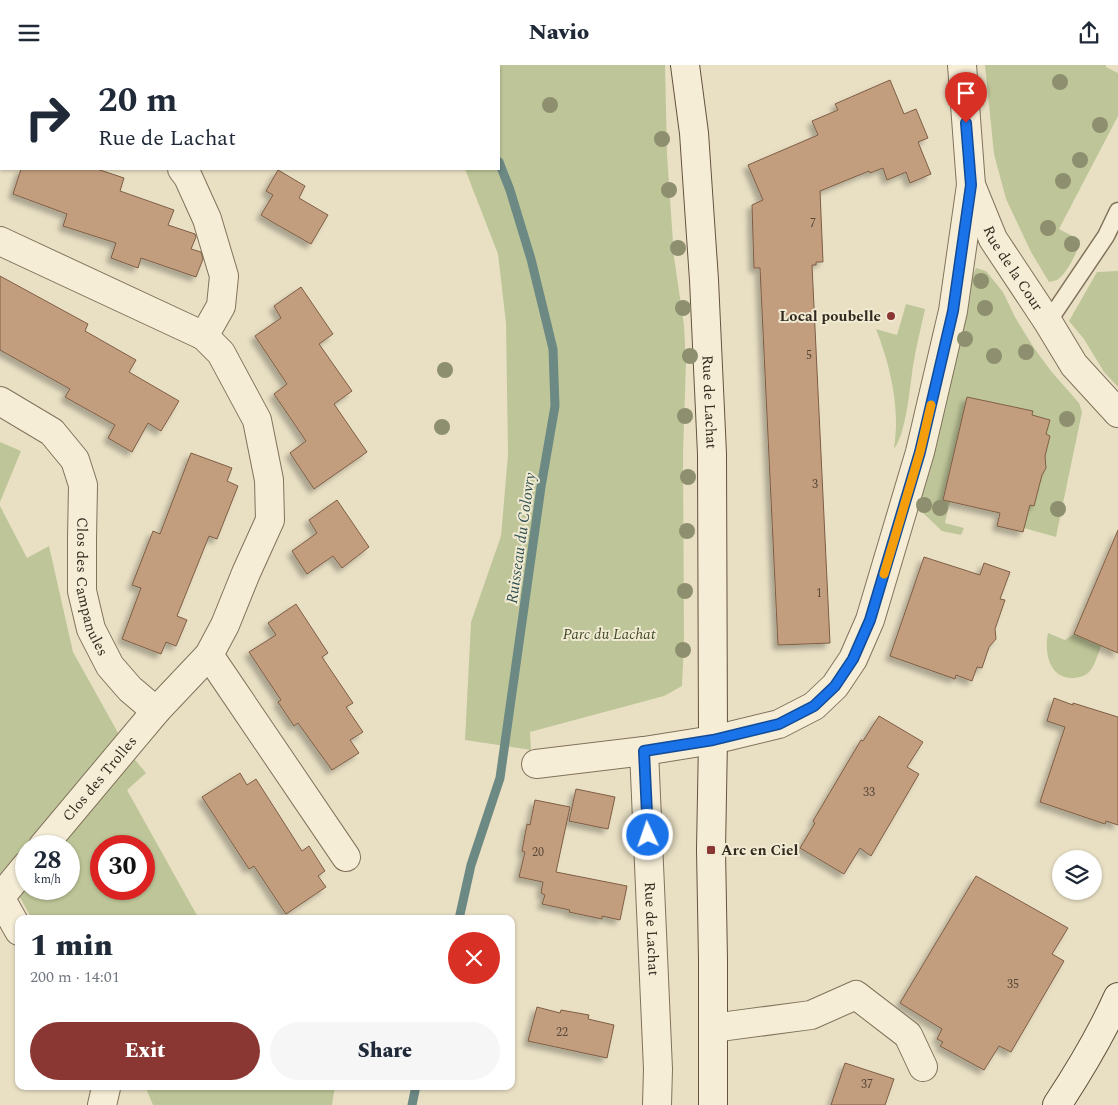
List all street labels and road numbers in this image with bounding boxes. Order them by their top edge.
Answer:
street label: Rue de la Cour [977,222,1049,316]
street label: Rue de Lachat [695,354,723,450]
street label: Clos des Campanules [70,517,114,660]
street label: Clos des Trolles [57,731,143,827]
street label: Rue de Lachat [638,881,665,976]

